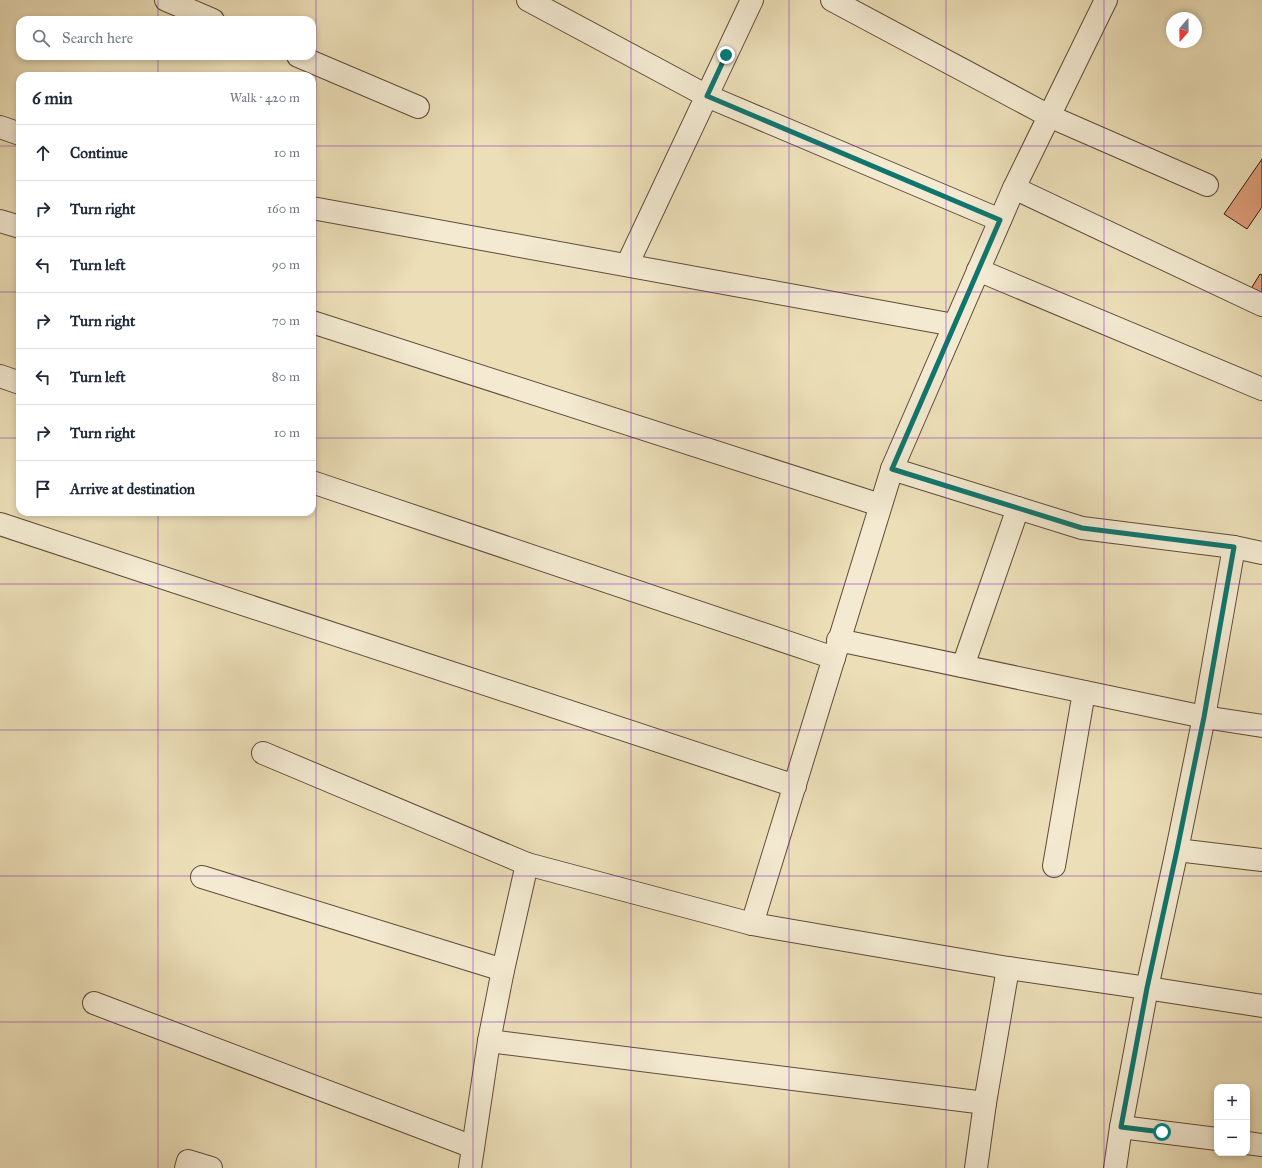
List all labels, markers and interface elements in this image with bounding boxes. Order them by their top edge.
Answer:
north arrow [1166,12,1202,48]
search box [16,16,316,60]
icon: search [30,27,52,49]
text: Search here [62,29,133,47]
route end [717,46,735,64]
text: 6 min [32,88,73,109]
text: Walk · 420 m [230,90,300,106]
icon: ahead [32,142,54,164]
text: Continue [70,144,128,162]
text: 10 m [274,145,300,161]
icon: right [32,198,54,220]
text: Turn right [70,200,135,218]
text: 160 m [267,201,300,217]
icon: left [32,254,54,276]
text: Turn left [70,256,126,274]
text: 90 m [272,257,300,273]
icon: right [32,310,54,332]
text: Turn right [70,312,135,330]
text: 70 m [272,313,300,329]
icon: left [32,366,54,388]
text: Turn left [70,368,126,386]
text: 80 m [272,369,300,385]
icon: right [32,422,54,444]
text: Turn right [70,424,135,442]
text: 10 m [274,425,300,441]
icon: arrive [32,478,54,500]
text: Arrive at destination [70,480,195,498]
map controls [1214,1084,1250,1156]
button: + [1214,1084,1250,1120]
button: − [1214,1120,1250,1156]
route start [1153,1123,1171,1141]

